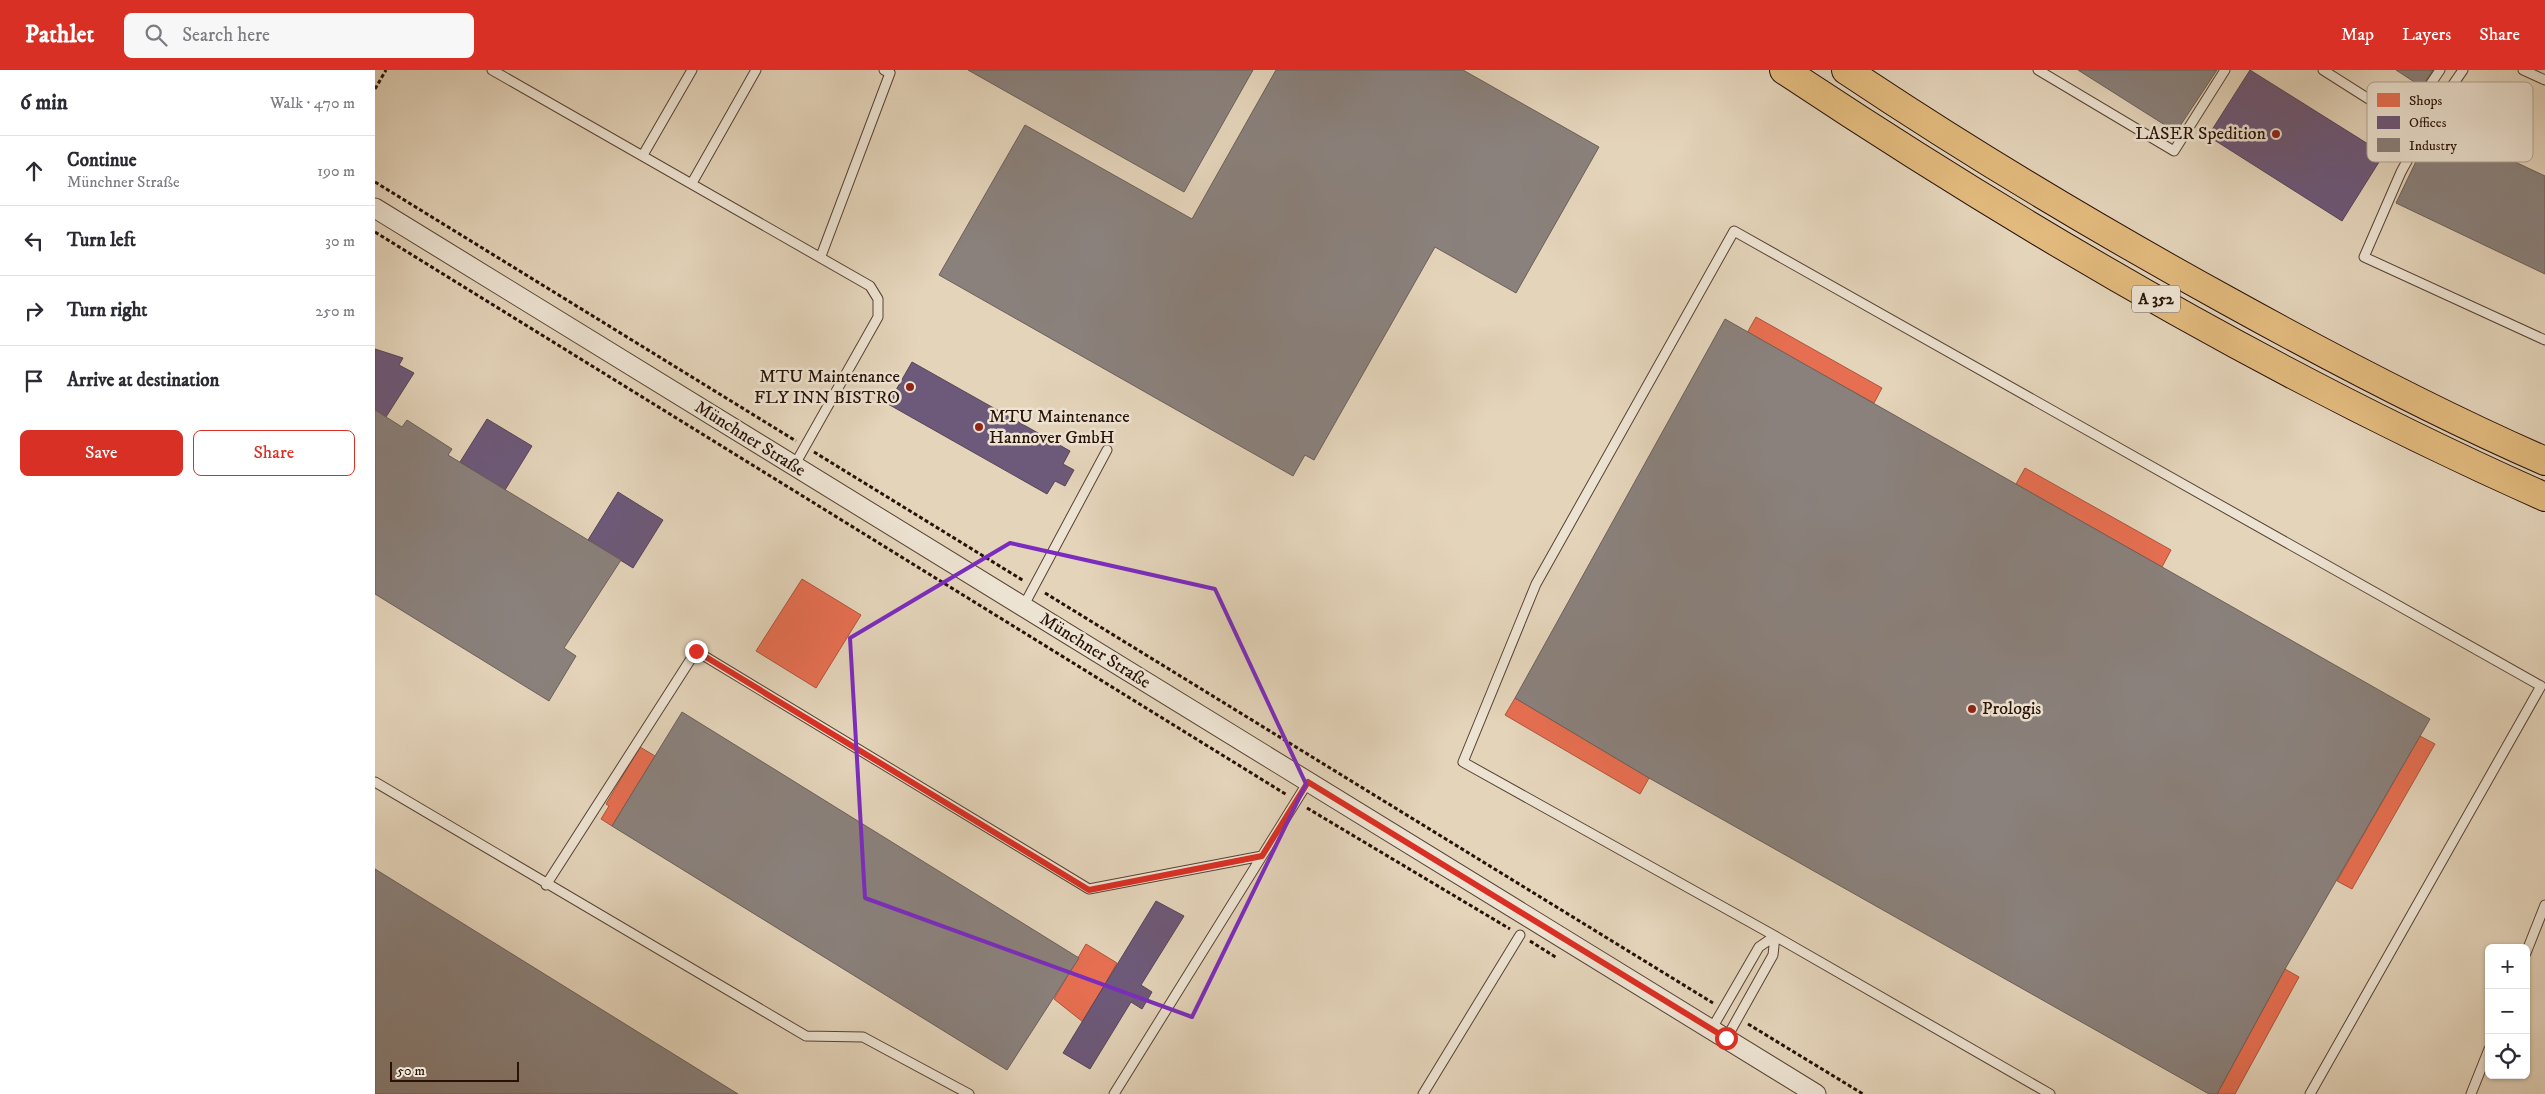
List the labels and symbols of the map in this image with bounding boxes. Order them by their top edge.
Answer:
legend [2367,82,2533,162]
text: Shops [2409,92,2442,110]
text: Offices [2409,114,2447,132]
place label: LASER Spedition [2135,123,2267,145]
marker: LASER Spedition [2270,128,2282,140]
text: Industry [2409,137,2457,155]
road number: A 352 [2132,285,2180,312]
place label: MTU Maintenance FLY INN BISTRO [754,366,900,409]
marker: MTU Maintenance FLY INN BISTRO [904,381,916,393]
street label: Münchner Straße [690,396,810,482]
place label: MTU Maintenance Hannover GmbH [989,406,1130,449]
marker: MTU Maintenance Hannover GmbH [973,421,985,433]
street label: Münchner Straße [1035,608,1155,694]
route end [685,640,708,663]
place label: Prologis [1982,698,2041,720]
marker: Prologis [1966,703,1978,715]
route start [1715,1027,1738,1050]
scale bar [390,1059,519,1082]

